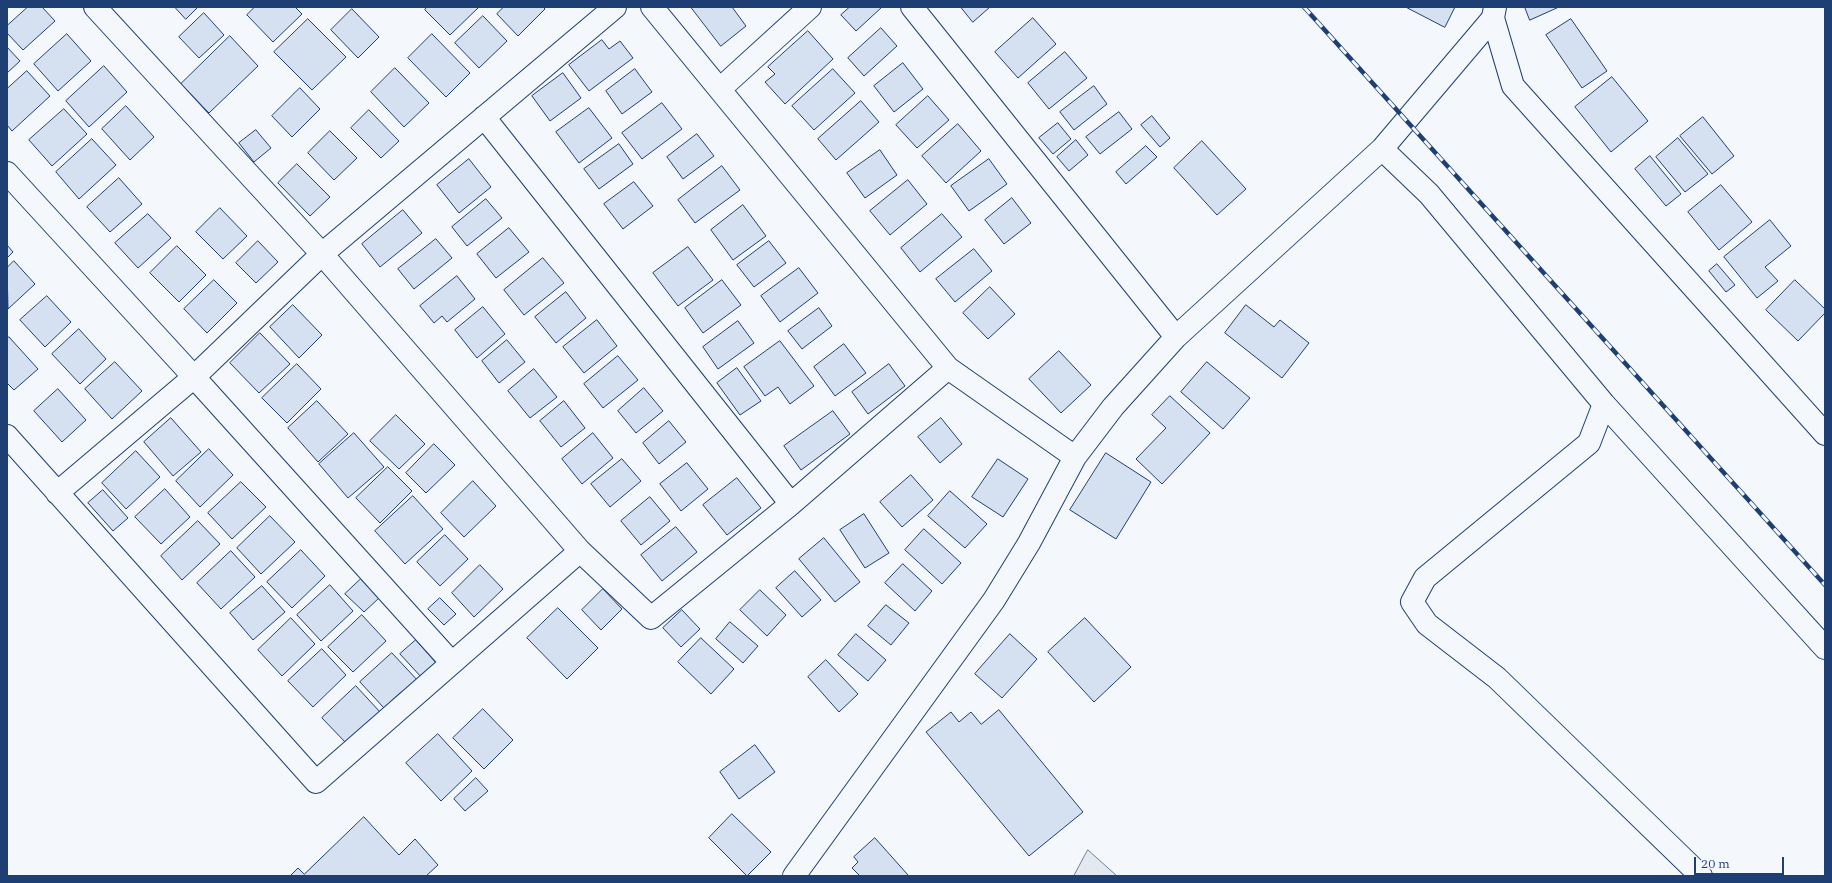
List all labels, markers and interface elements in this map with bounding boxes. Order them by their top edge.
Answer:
scale bar [1696,849,1786,875]
text: 20 m [1701,856,1730,871]

